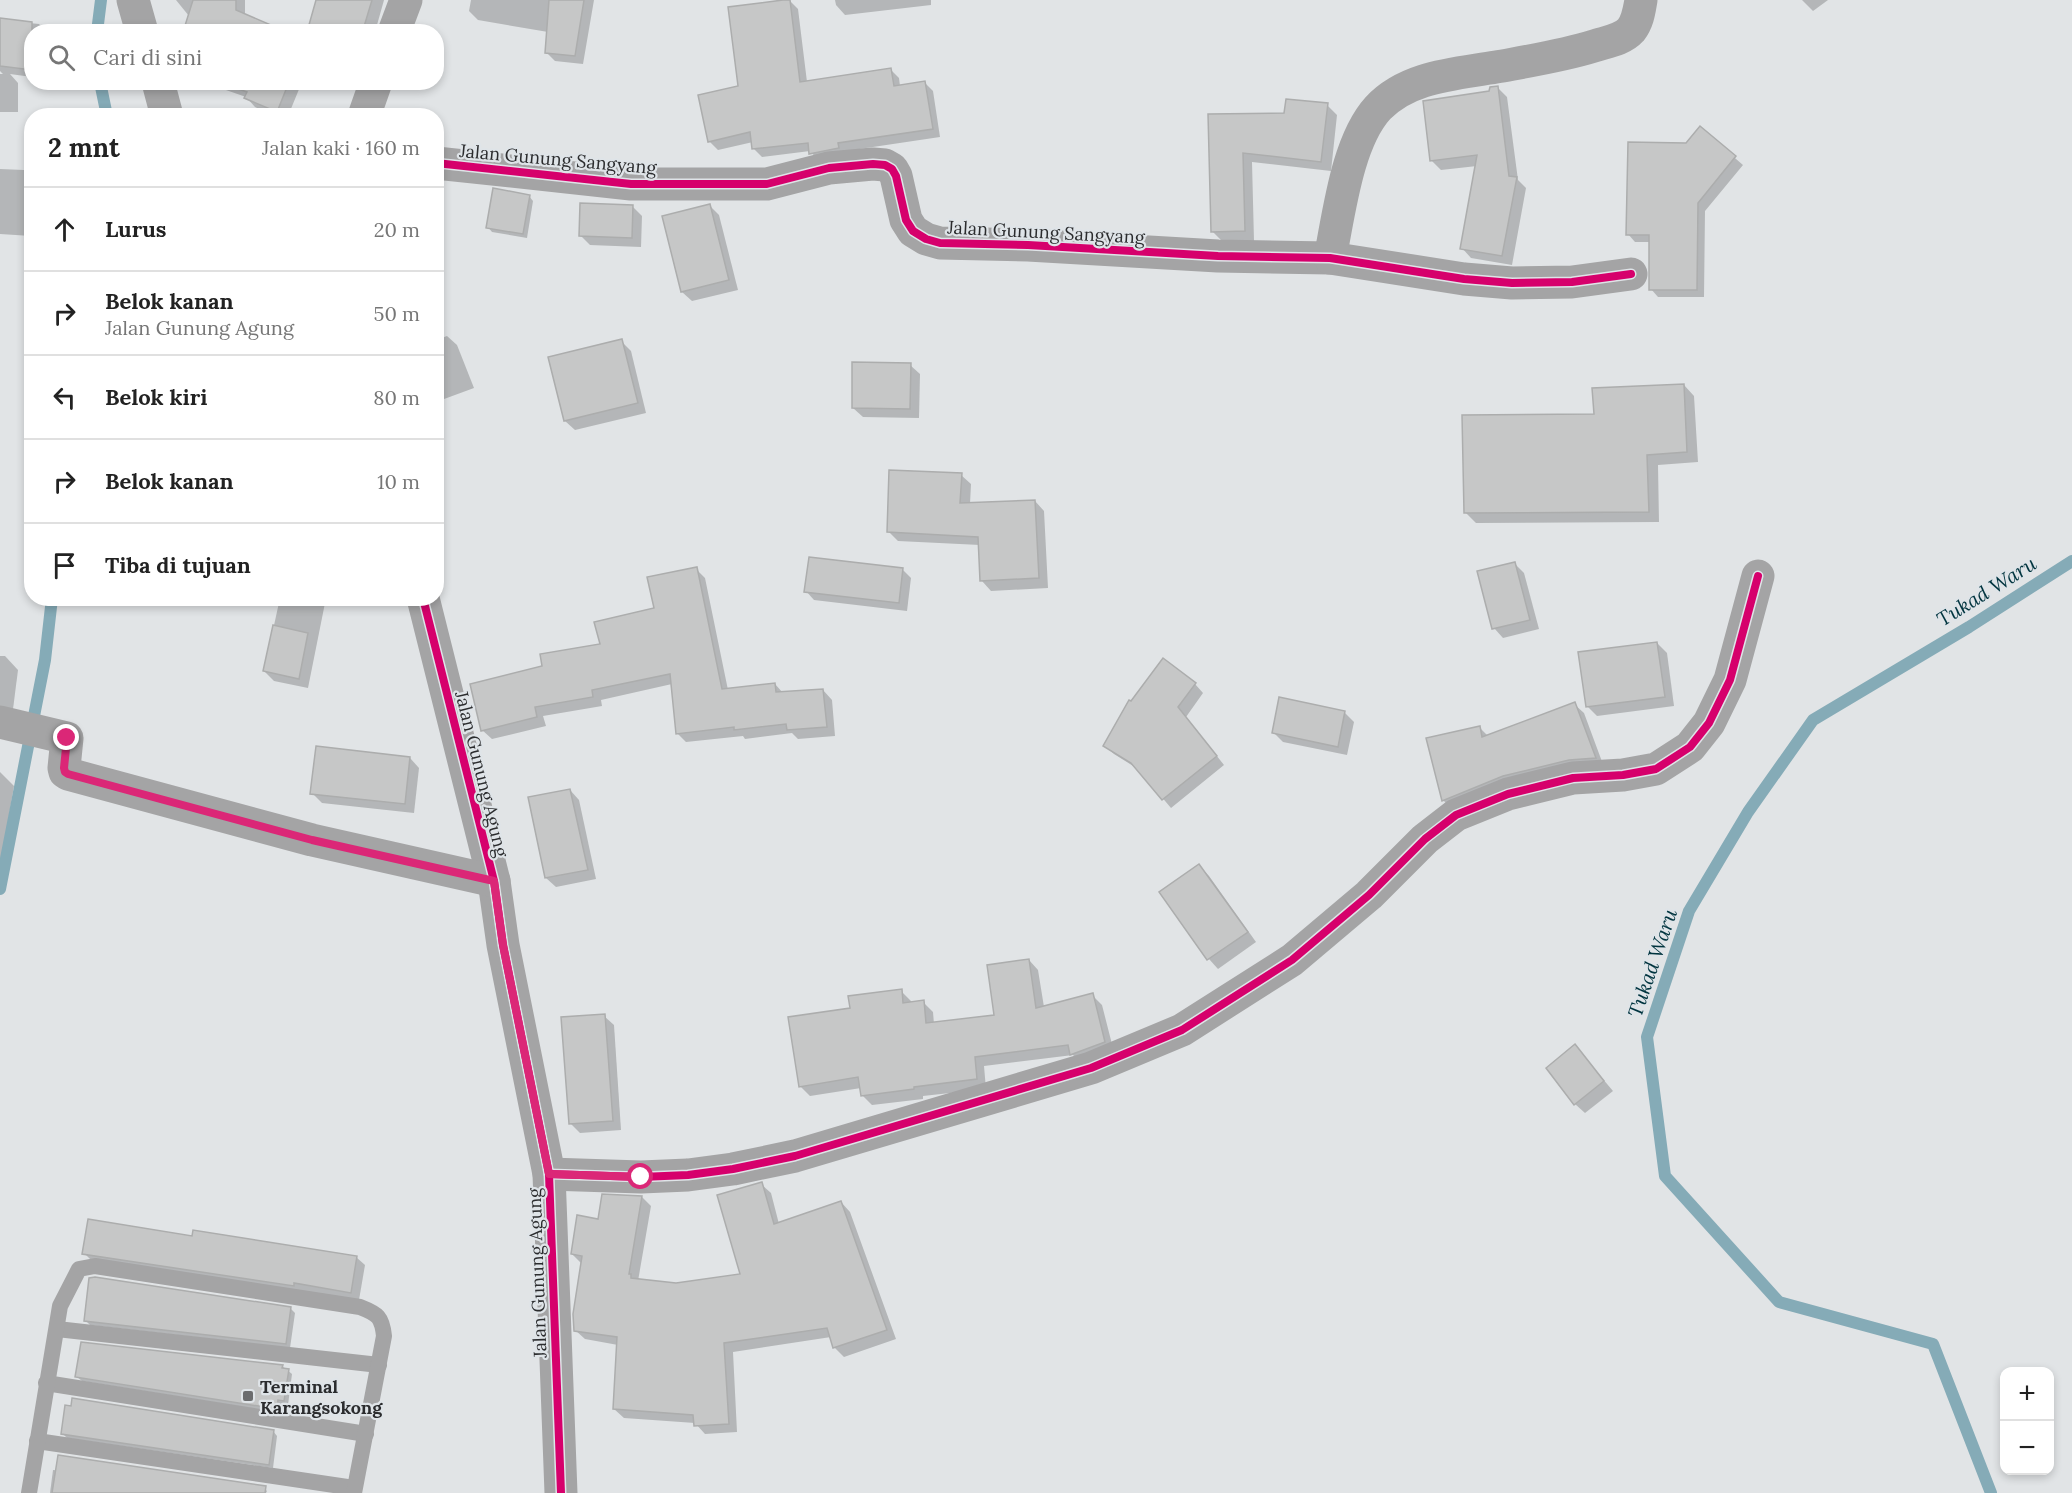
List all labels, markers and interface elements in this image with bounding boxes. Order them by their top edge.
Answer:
search box [24,24,444,90]
icon: search [45,41,78,74]
text: Cari di sini [93,43,202,71]
text: 2 mnt [48,131,120,164]
text: Jalan kaki · 160 m [262,135,420,160]
street label: Jalan Gunung Sangyang [458,139,659,179]
icon: ahead [48,213,81,246]
text: Lurus [105,215,167,243]
street label: Jalan Gunung Sangyang [946,215,1146,249]
text: 20 m [374,217,420,242]
text: Belok kanan [105,287,234,315]
icon: right [48,297,81,330]
text: 50 m [374,301,420,326]
text: Jalan Gunung Agung [105,315,294,340]
icon: left [48,381,81,414]
text: Belok kiri [105,383,207,411]
text: 80 m [373,385,420,410]
icon: right [48,465,81,498]
text: Belok kanan [105,467,234,495]
text: 10 m [377,469,420,494]
icon: arrive [48,549,81,582]
water label: Tukad Waru [1932,550,2041,631]
text: Tiba di tujuan [105,551,251,579]
street label: Jalan Gunung Agung [450,688,514,860]
route end [53,724,79,750]
water label: Tukad Waru [1622,905,1682,1020]
route start [627,1163,653,1189]
street label: Jalan Gunung Agung [523,1187,551,1359]
map controls [2000,1367,2054,1475]
button: + [2000,1367,2054,1421]
place label: Terminal Karangsokong [260,1375,383,1419]
marker: Terminal Karangsokong [241,1389,255,1403]
button: − [2000,1421,2054,1475]

